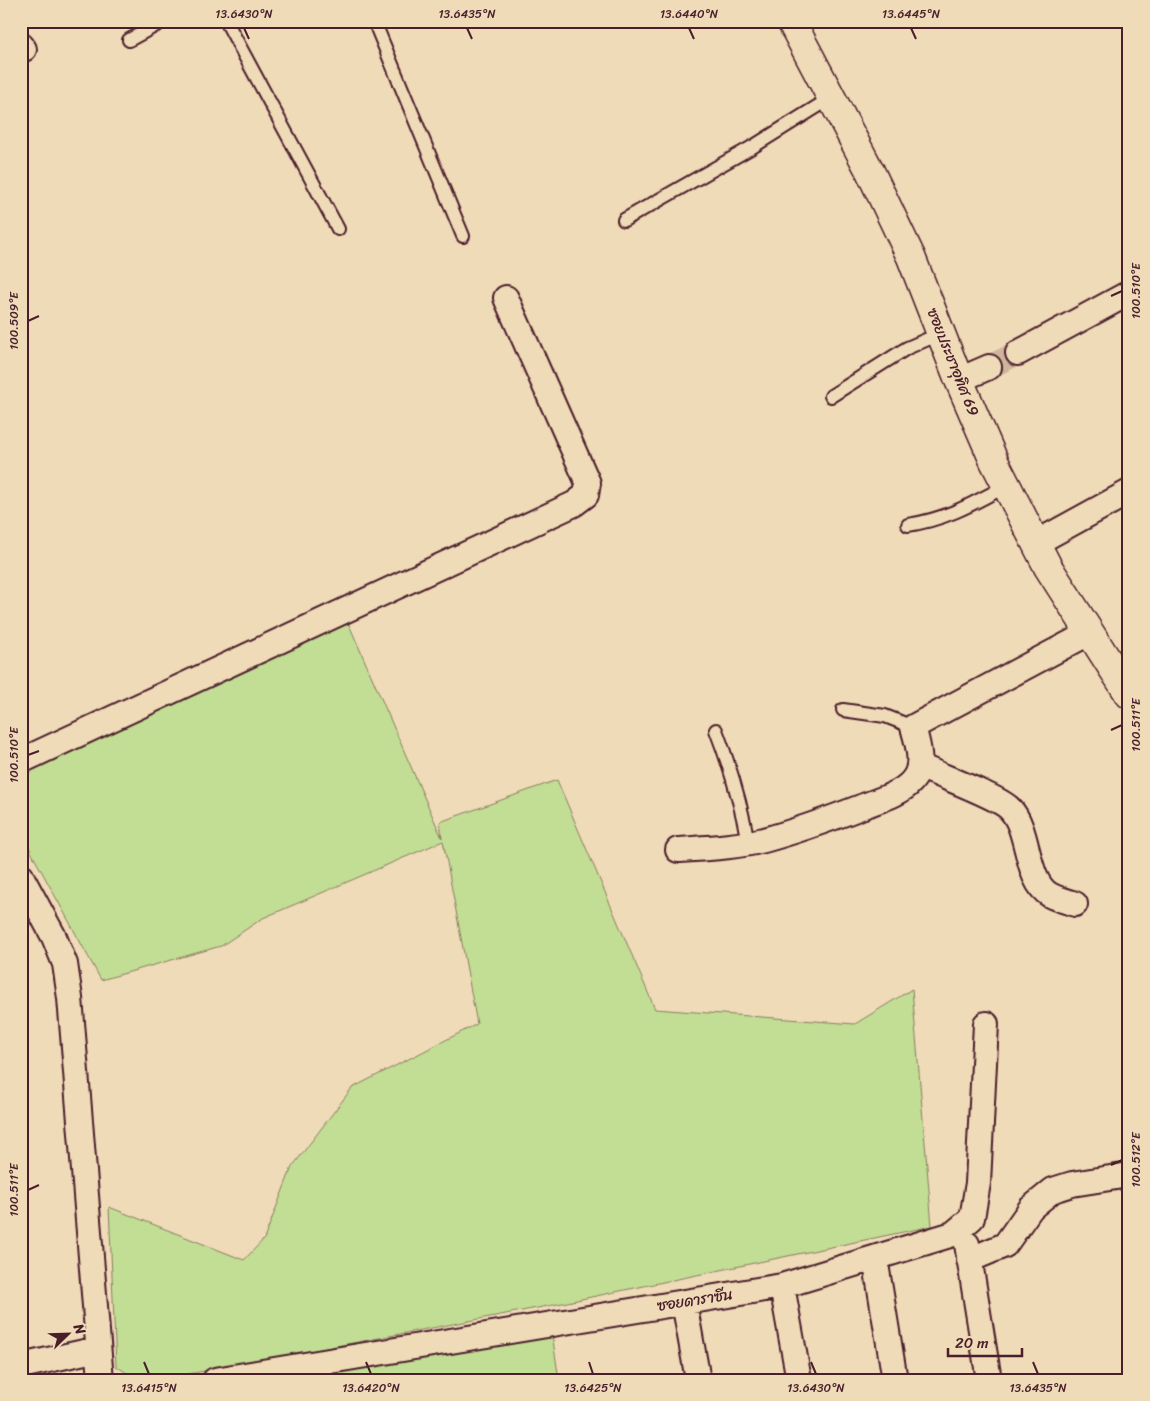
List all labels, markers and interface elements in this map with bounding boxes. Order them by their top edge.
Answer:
text: 13.6430°N [215,3,273,25]
text: 13.6435°N [438,3,496,25]
text: 13.6440°N [660,3,719,25]
text: 13.6445°N [882,3,941,25]
text: 100.510°E [1125,262,1147,319]
text: 100.509°E [3,291,25,350]
street label: ซอยประชาอุทิศ 69 [919,304,987,420]
text: 100.511°E [1125,697,1147,752]
text: 100.510°E [3,726,25,783]
text: 100.512°E [1125,1131,1147,1188]
text: 100.511°E [3,1162,25,1217]
street label: ซอยดาราซีน [655,1281,735,1319]
north arrow [42,1308,92,1358]
text: N [66,1319,93,1339]
scale bar [948,1326,1021,1358]
text: 20 m [955,1330,989,1356]
text: 13.6415°N [121,1377,177,1399]
text: 13.6420°N [342,1377,401,1399]
text: 13.6425°N [564,1377,622,1399]
text: 13.6430°N [787,1377,845,1399]
text: 13.6435°N [1009,1377,1067,1399]

